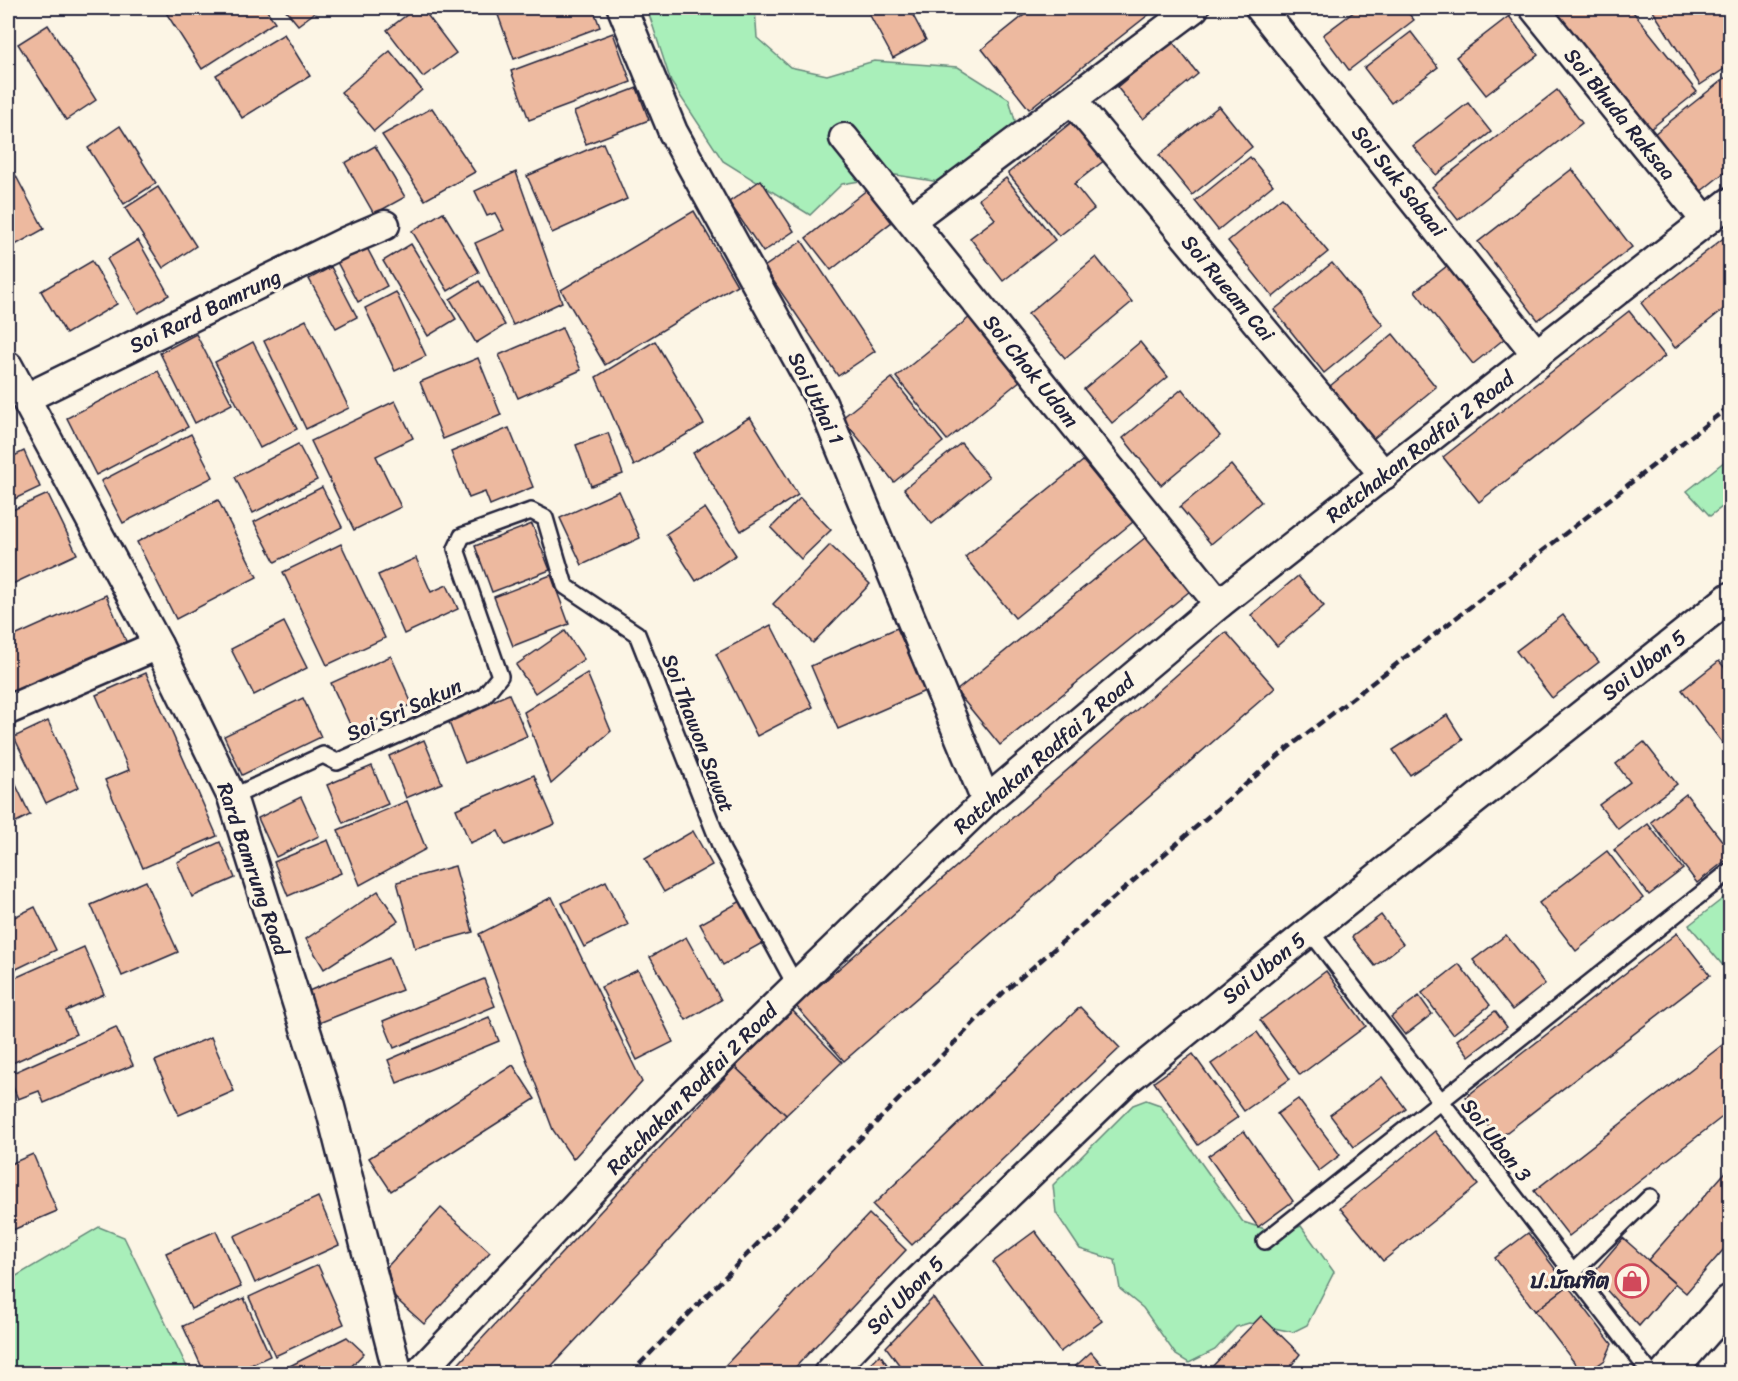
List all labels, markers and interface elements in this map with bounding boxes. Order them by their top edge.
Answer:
street label: Soi Bhuda Raksaa [1554,39,1686,190]
street label: Soi Suk Sabaai [1341,116,1457,247]
street label: Soi Rueam Cai [1171,226,1285,351]
street label: Soi Rard Bamrung [122,258,288,364]
street label: Soi Chok Udom [973,305,1089,437]
street label: Soi Uthai 1 [777,345,855,451]
street label: Ratchakan Rodfai 2 Road [1317,360,1524,533]
street label: Soi Ubon 5 [1593,619,1695,711]
street label: Soi Thawon Sawat [650,648,746,818]
street label: Ratchakan Rodfai 2 Road [944,663,1145,844]
street label: Soi Sri Sakun [340,667,468,753]
street label: Rard Bamrung Road [206,777,301,962]
street label: Soi Ubon 5 [1213,921,1315,1014]
street label: Ratchakan Rodfai 2 Road [597,992,789,1184]
street label: Soi Ubon 3 [1450,1089,1542,1191]
street label: Soi Ubon 5 [856,1246,954,1344]
place label: ป.บัณฑิต [1529,1262,1610,1300]
shop icon: ป.บัณฑิต [1614,1263,1650,1299]

